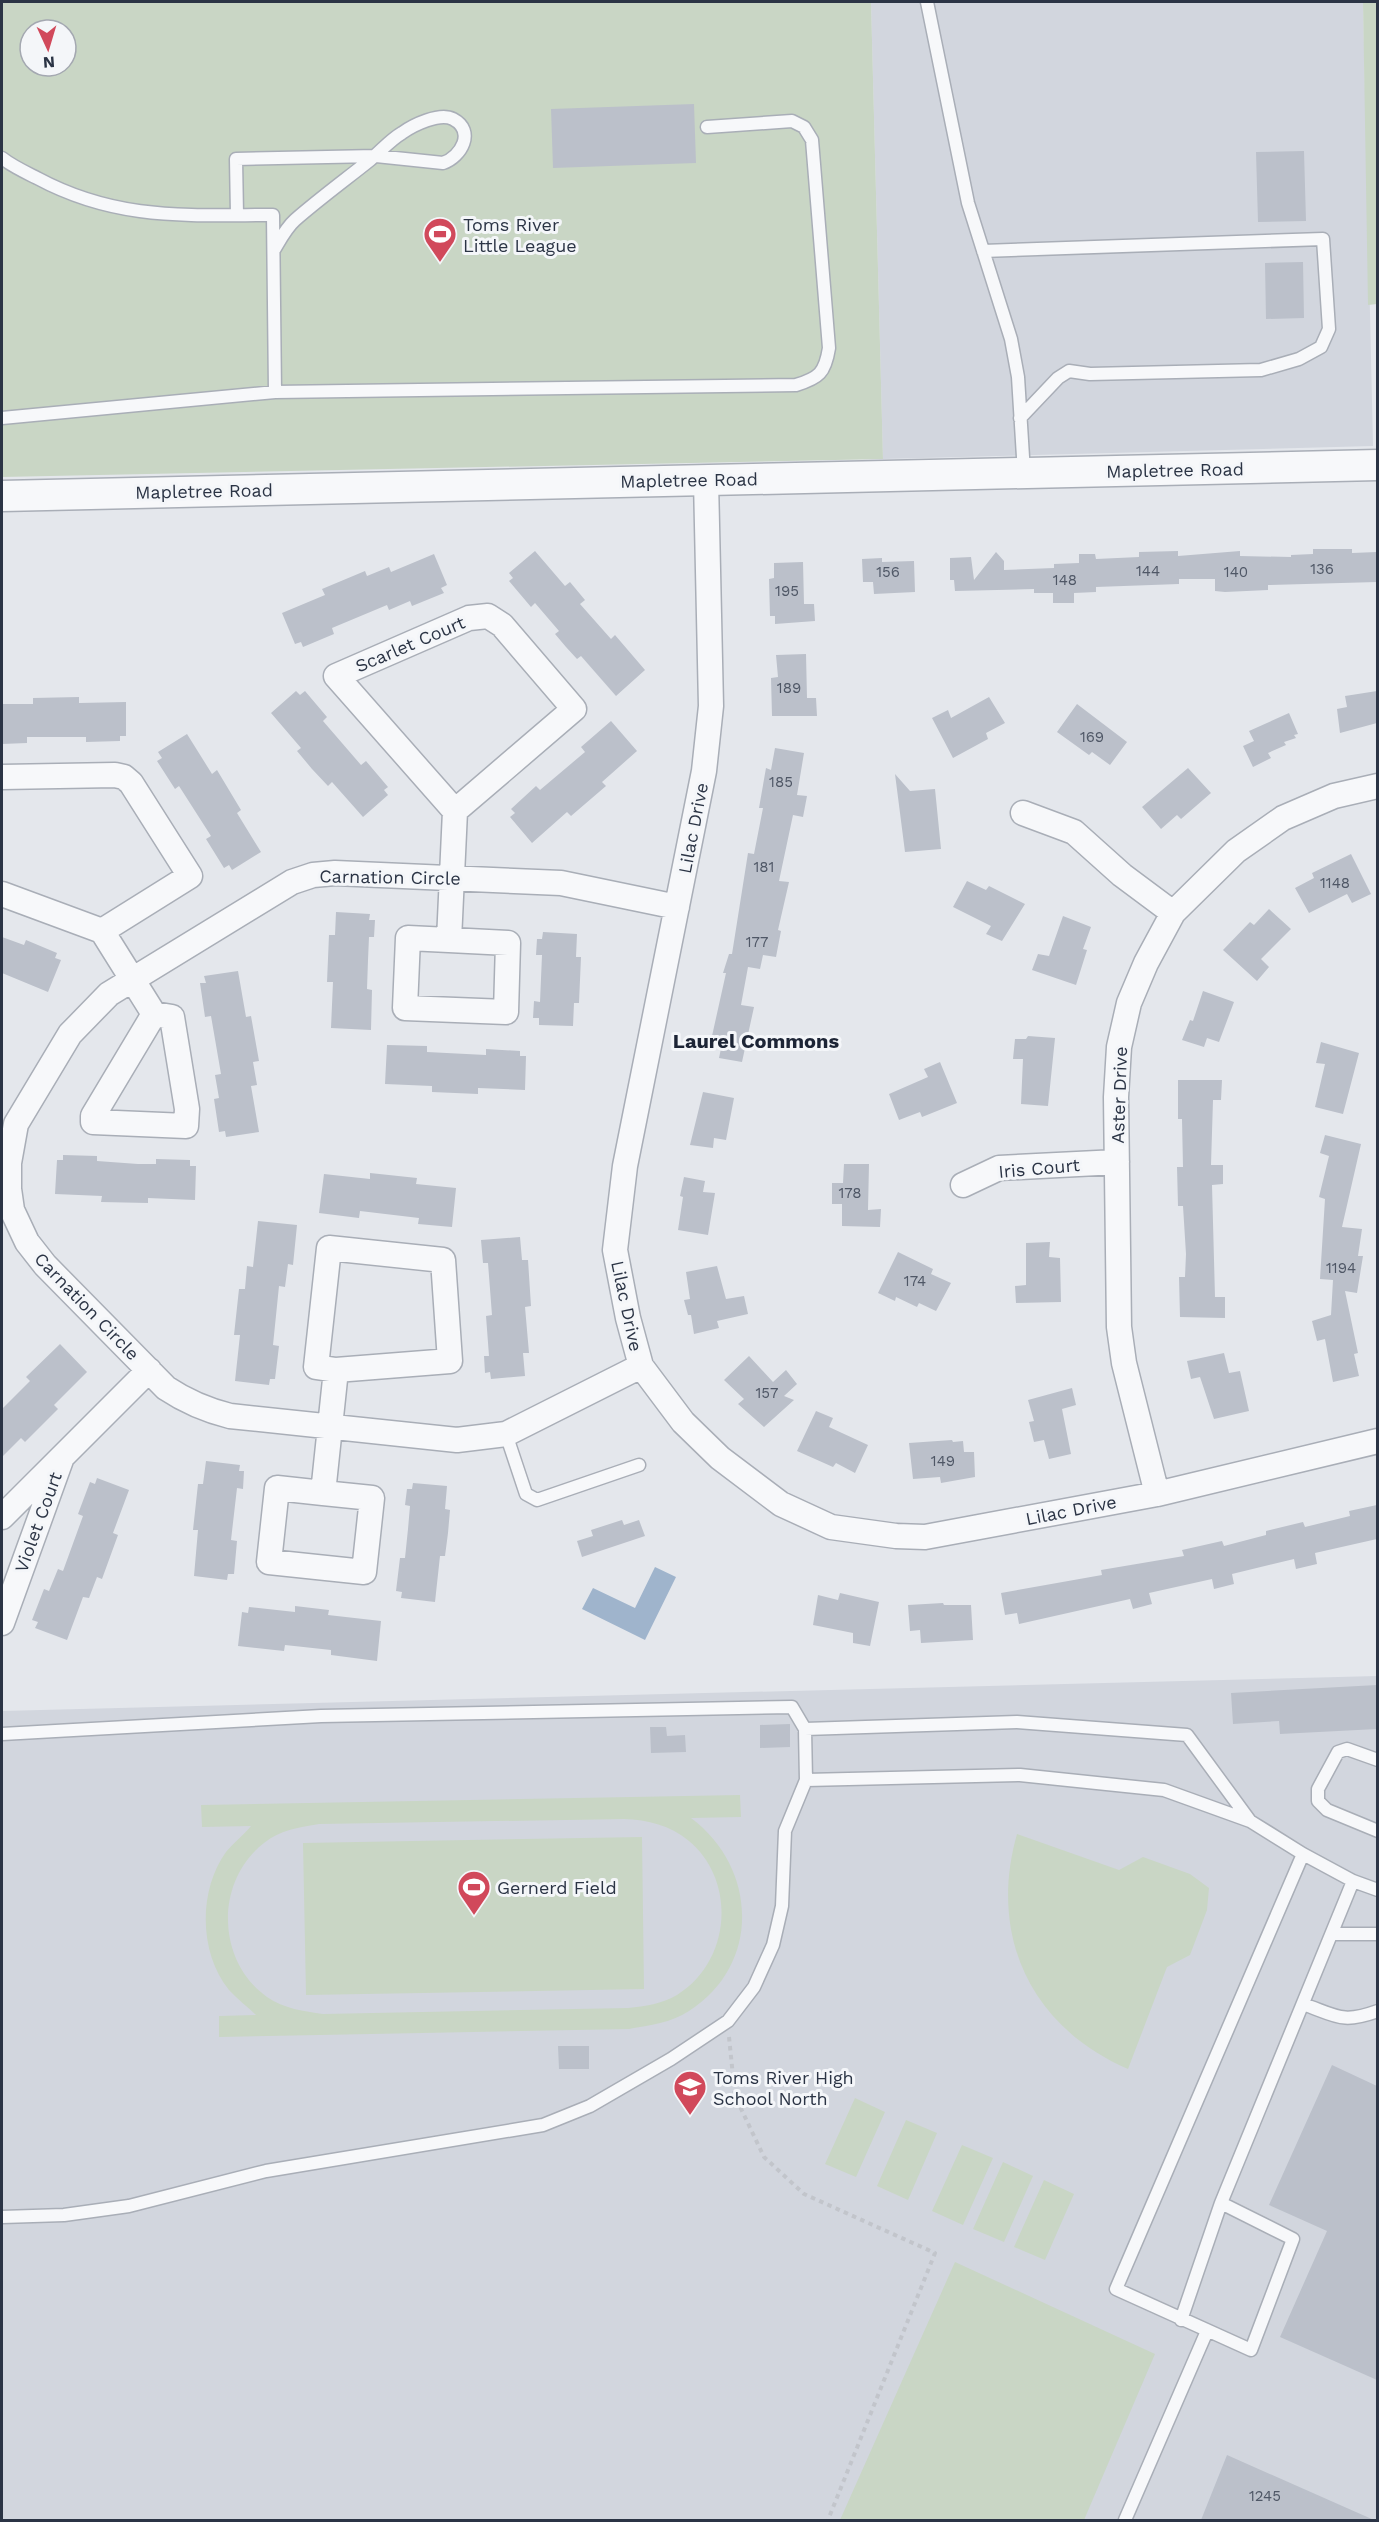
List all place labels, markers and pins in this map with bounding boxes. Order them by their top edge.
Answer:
place label: Toms River Little League [463,214,577,256]
sports icon: Toms River Little League [422,216,458,263]
sports icon: Gernerd Field [456,1869,492,1916]
place label: Gernerd Field [497,1877,617,1898]
place label: Toms River High School North [713,2067,854,2109]
school or university icon: Toms River High School North [672,2069,708,2116]

